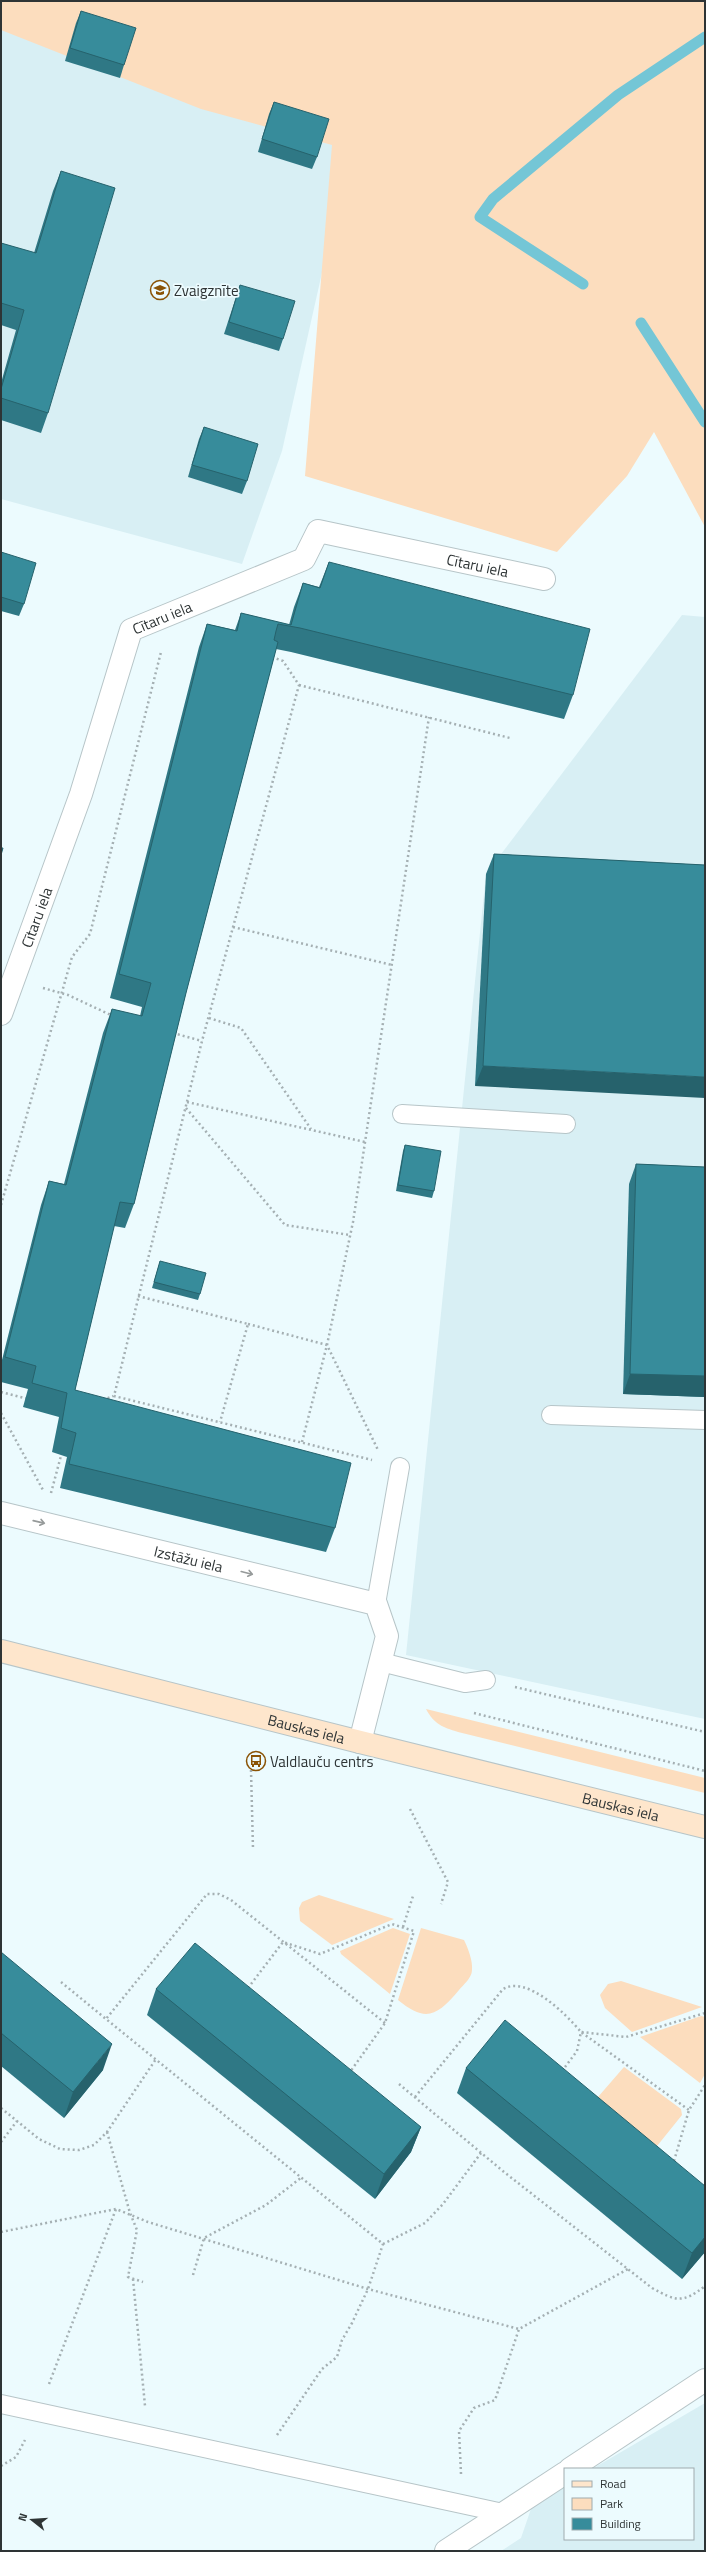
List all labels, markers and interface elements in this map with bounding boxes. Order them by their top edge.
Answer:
school or university icon: Zvaigznīte [149,279,171,301]
place label: Zvaigznīte [174,279,238,302]
street label: Cītaru iela [445,547,511,583]
street label: Cītaru iela [129,595,196,640]
street label: Cītaru iela [15,883,58,951]
one-way arrow [32,1518,45,1526]
street label: Izstāžu iela [152,1539,226,1578]
one-way arrow [240,1569,253,1577]
street label: Bauskas iela [265,1708,348,1749]
bus stop icon: Valdlauču centrs [245,1750,267,1772]
place label: Valdlauču centrs [270,1750,373,1773]
street label: Bauskas iela [580,1786,662,1827]
legend [564,2468,694,2540]
text: Road [600,2474,626,2493]
text: Park [600,2494,623,2513]
north arrow [12,2500,52,2540]
text: N [14,2511,31,2523]
text: Building [600,2514,641,2533]

